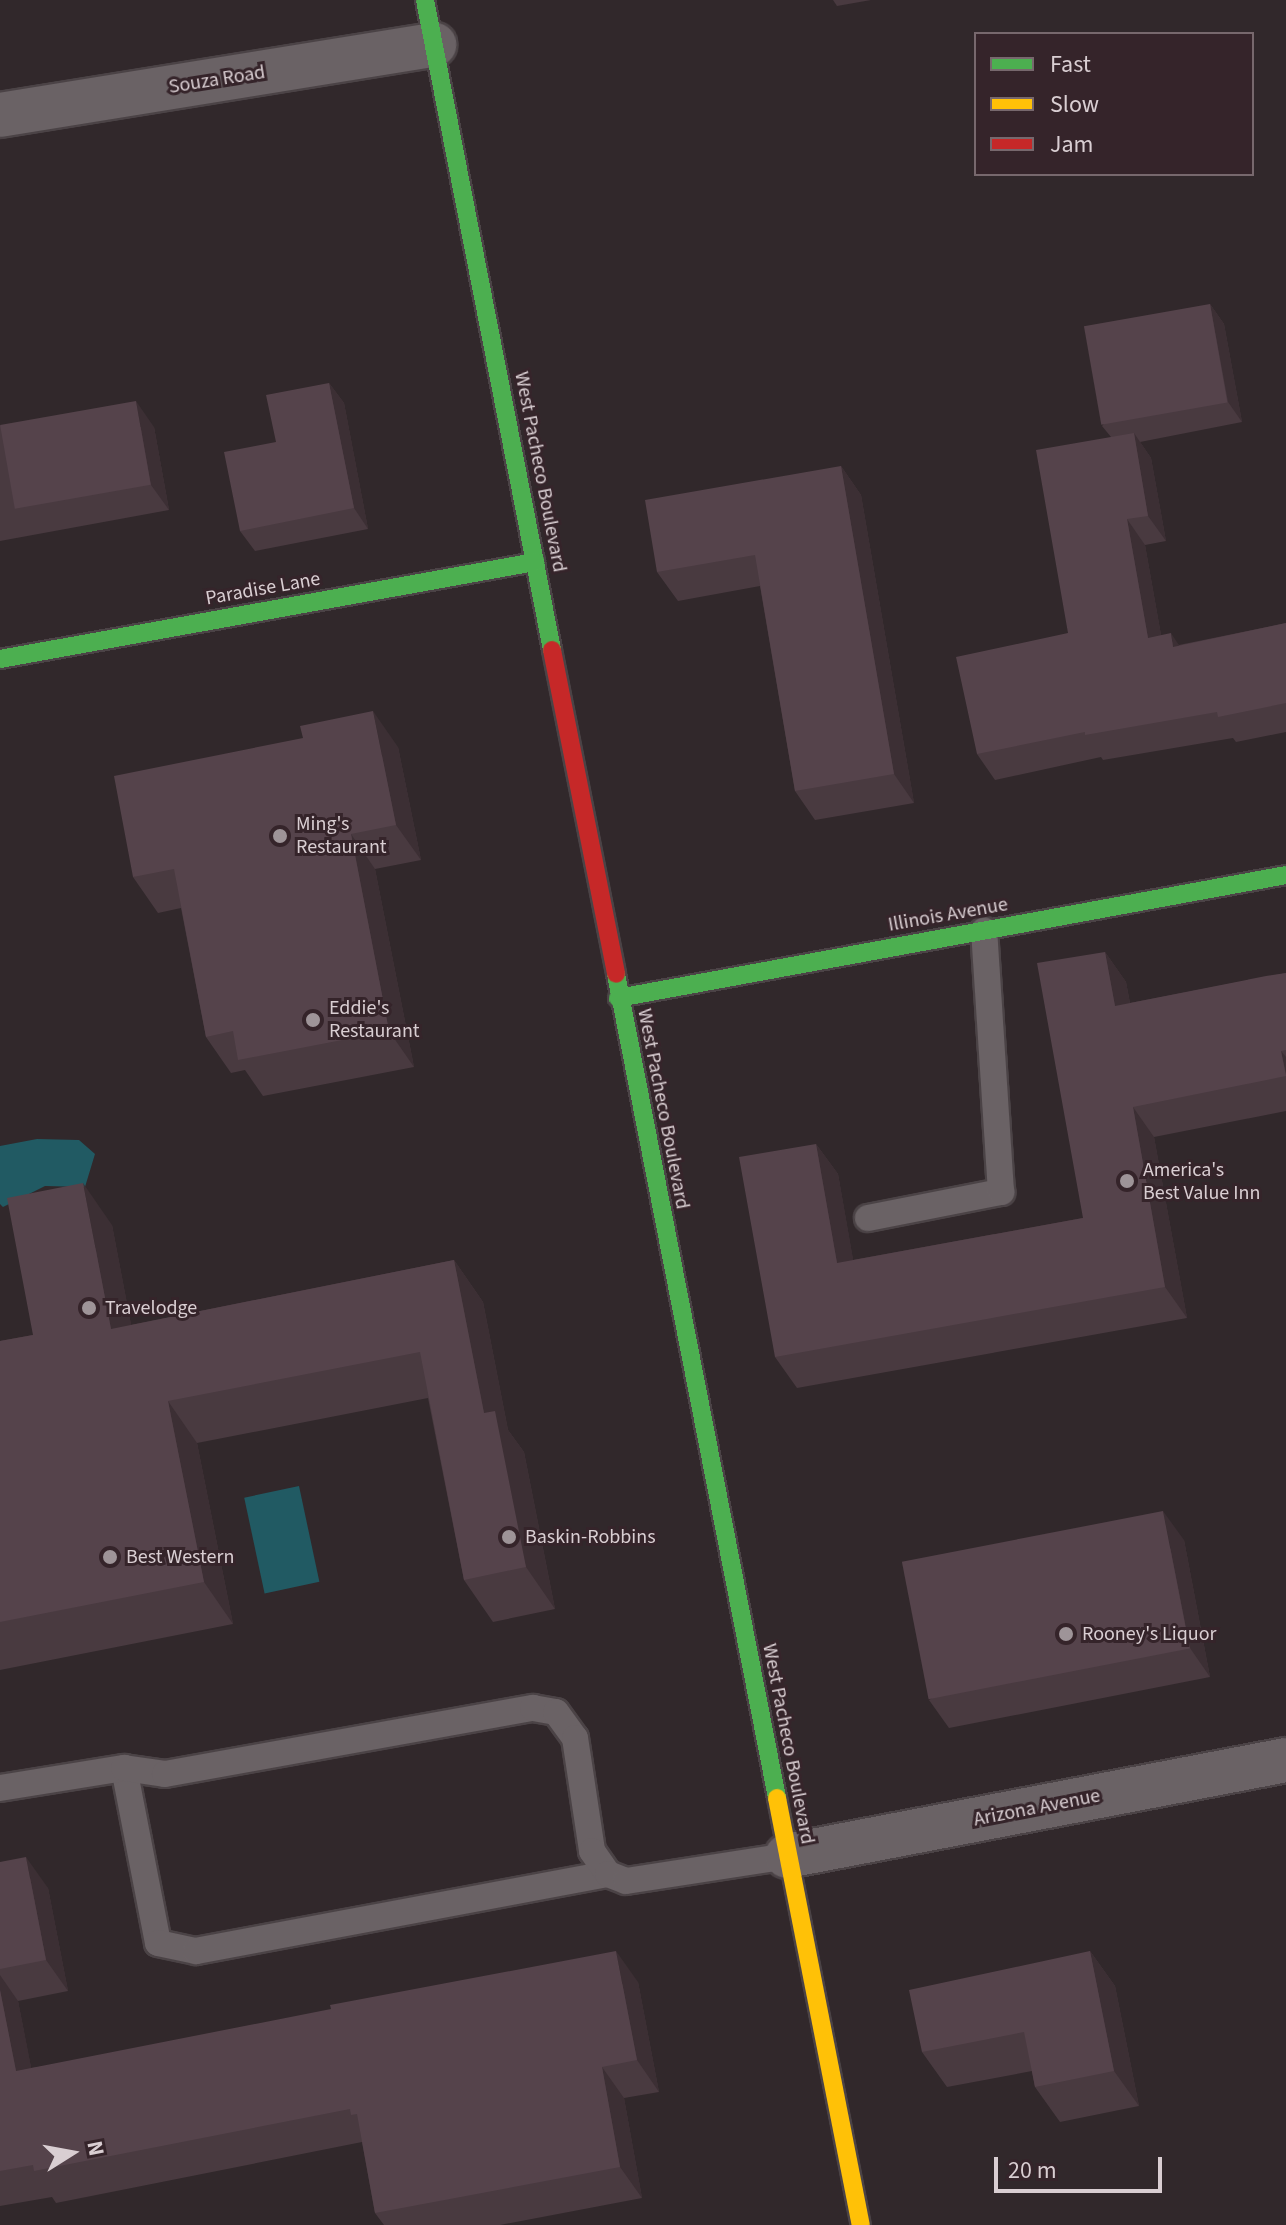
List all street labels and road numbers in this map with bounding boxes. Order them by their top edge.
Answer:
street label: Souza Road [167,61,267,99]
street label: West Pacheco Boulevard [509,370,571,574]
street label: Paradise Lane [204,567,322,611]
street label: Illinois Avenue [886,893,1010,937]
street label: West Pacheco Boulevard [632,1007,694,1211]
street label: West Pacheco Boulevard [757,1642,819,1846]
street label: Arizona Avenue [972,1784,1102,1832]

